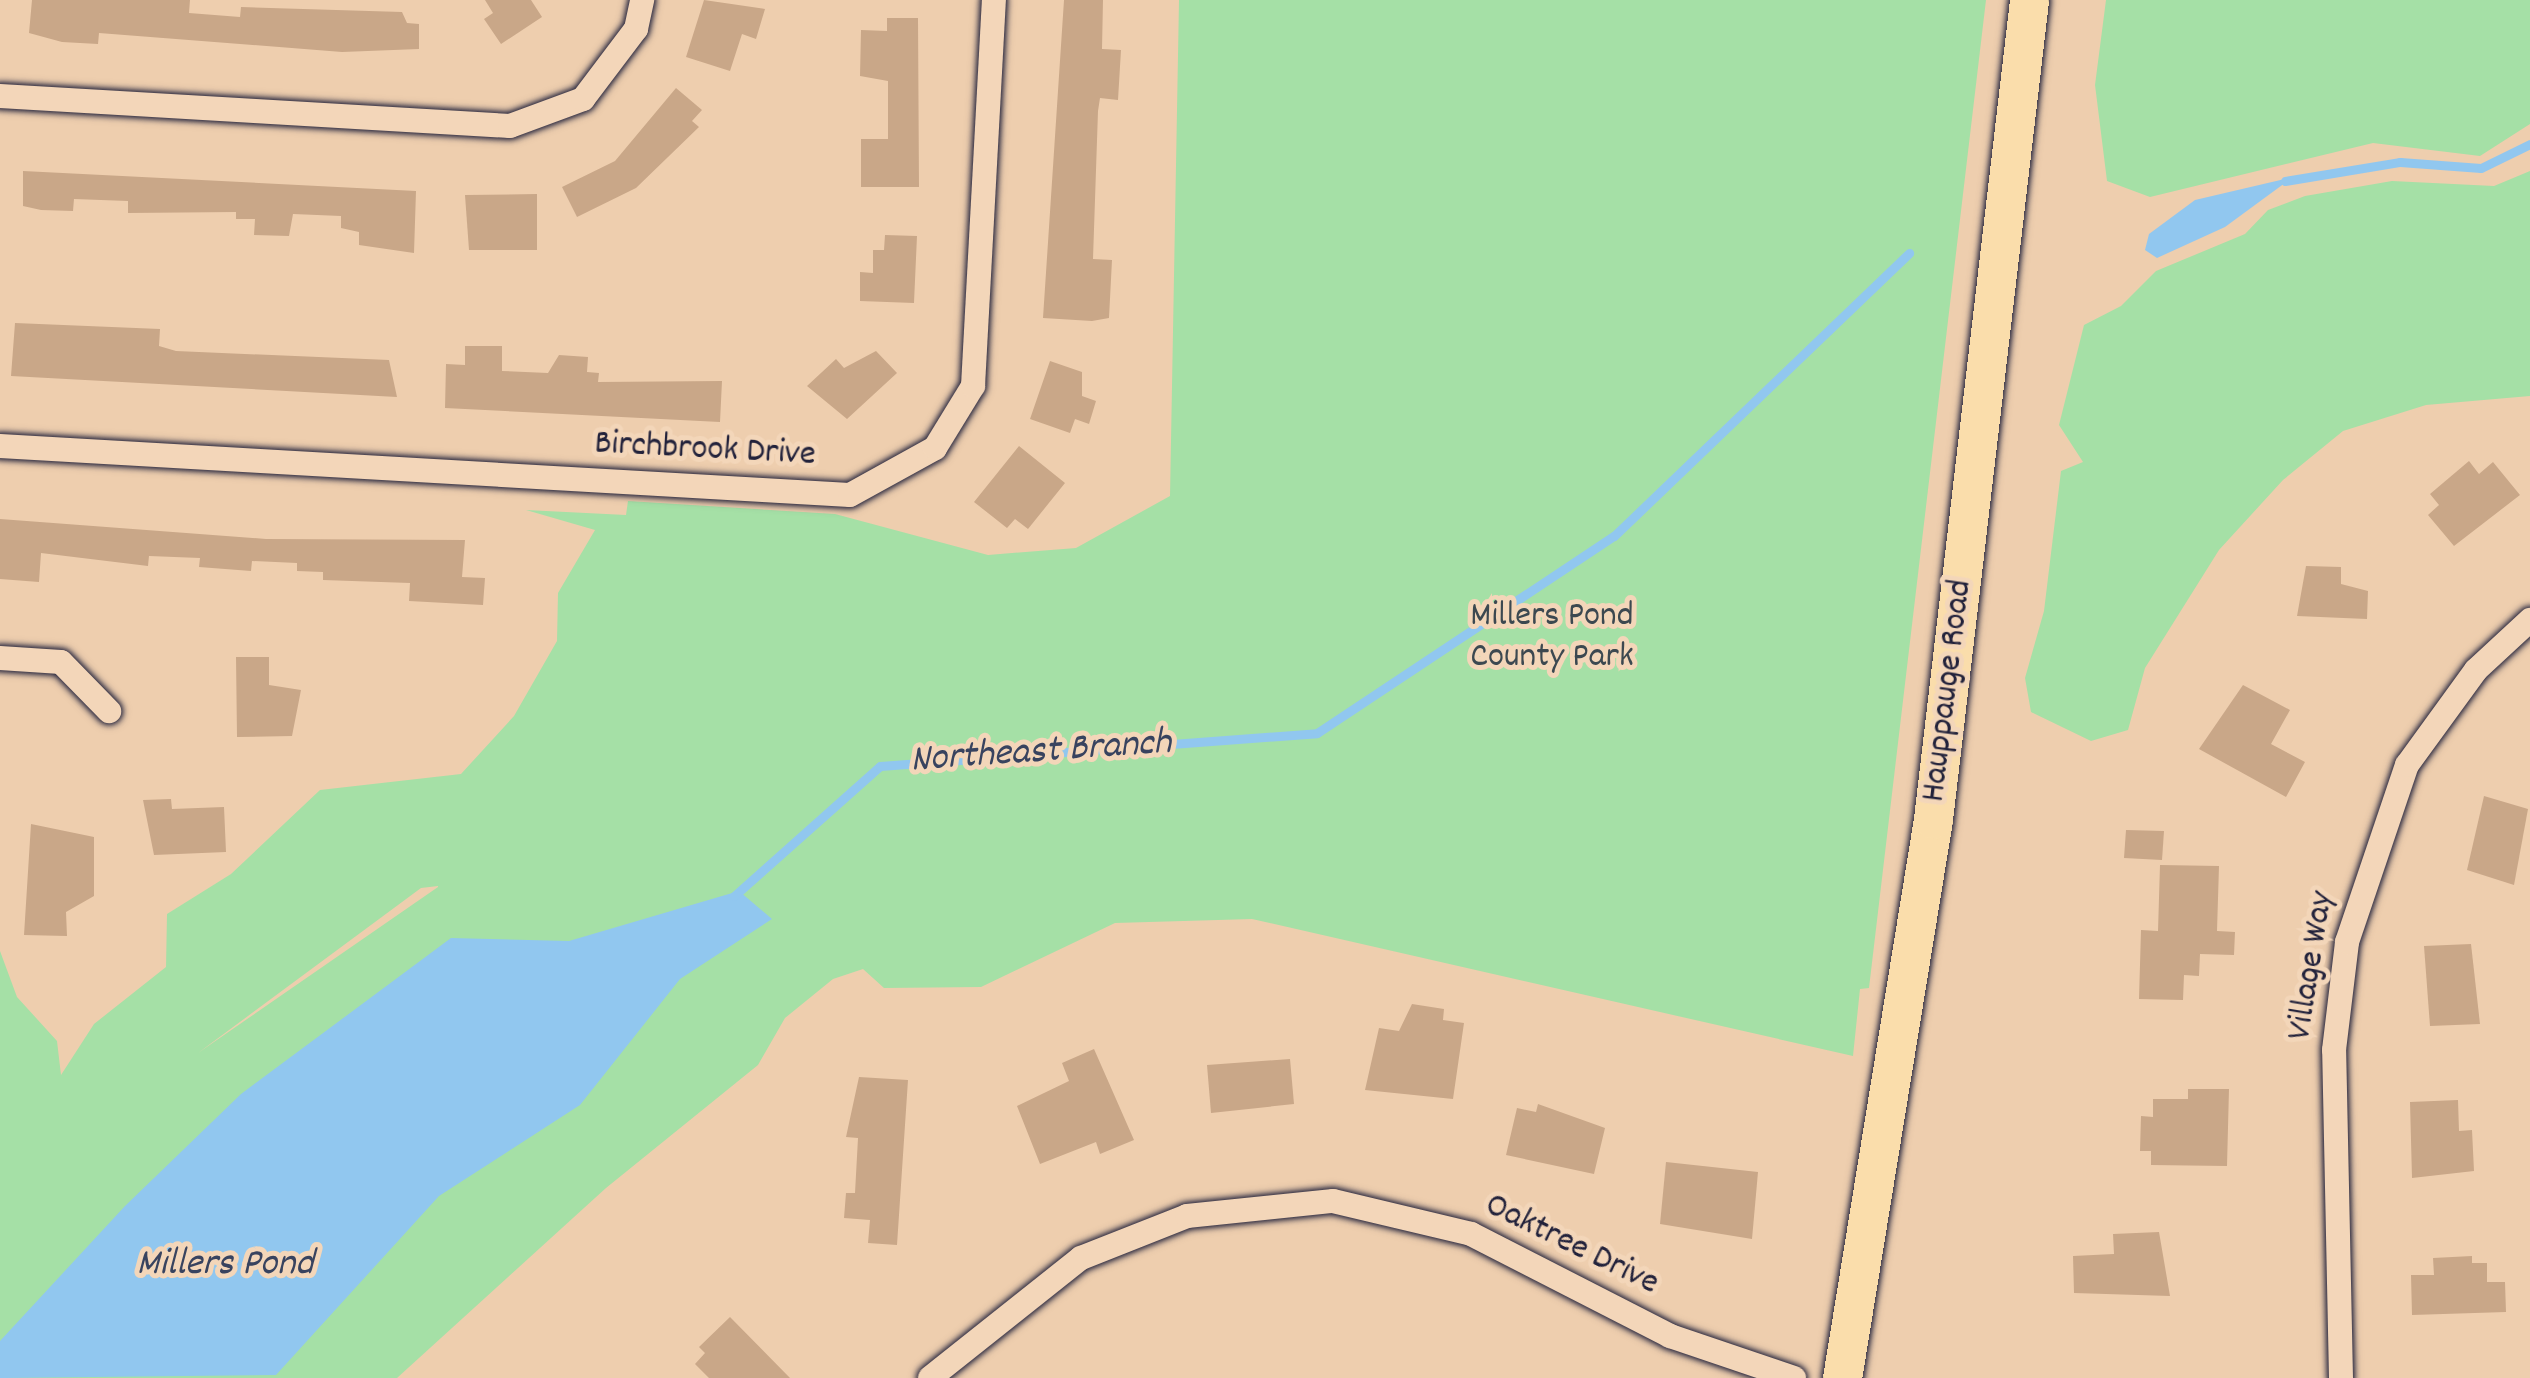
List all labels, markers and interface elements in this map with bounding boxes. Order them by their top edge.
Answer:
street label: Birchbrook Drive [593,424,817,478]
street label: Hauppauge Road [1914,577,1984,805]
park label: Millers Pond County Park [1470,595,1634,680]
water label: Northeast Branch [909,722,1173,786]
street label: Village Way [2280,889,2346,1043]
street label: Oaktree Drive [1477,1185,1665,1307]
water label: Millers Pond [137,1243,313,1289]

